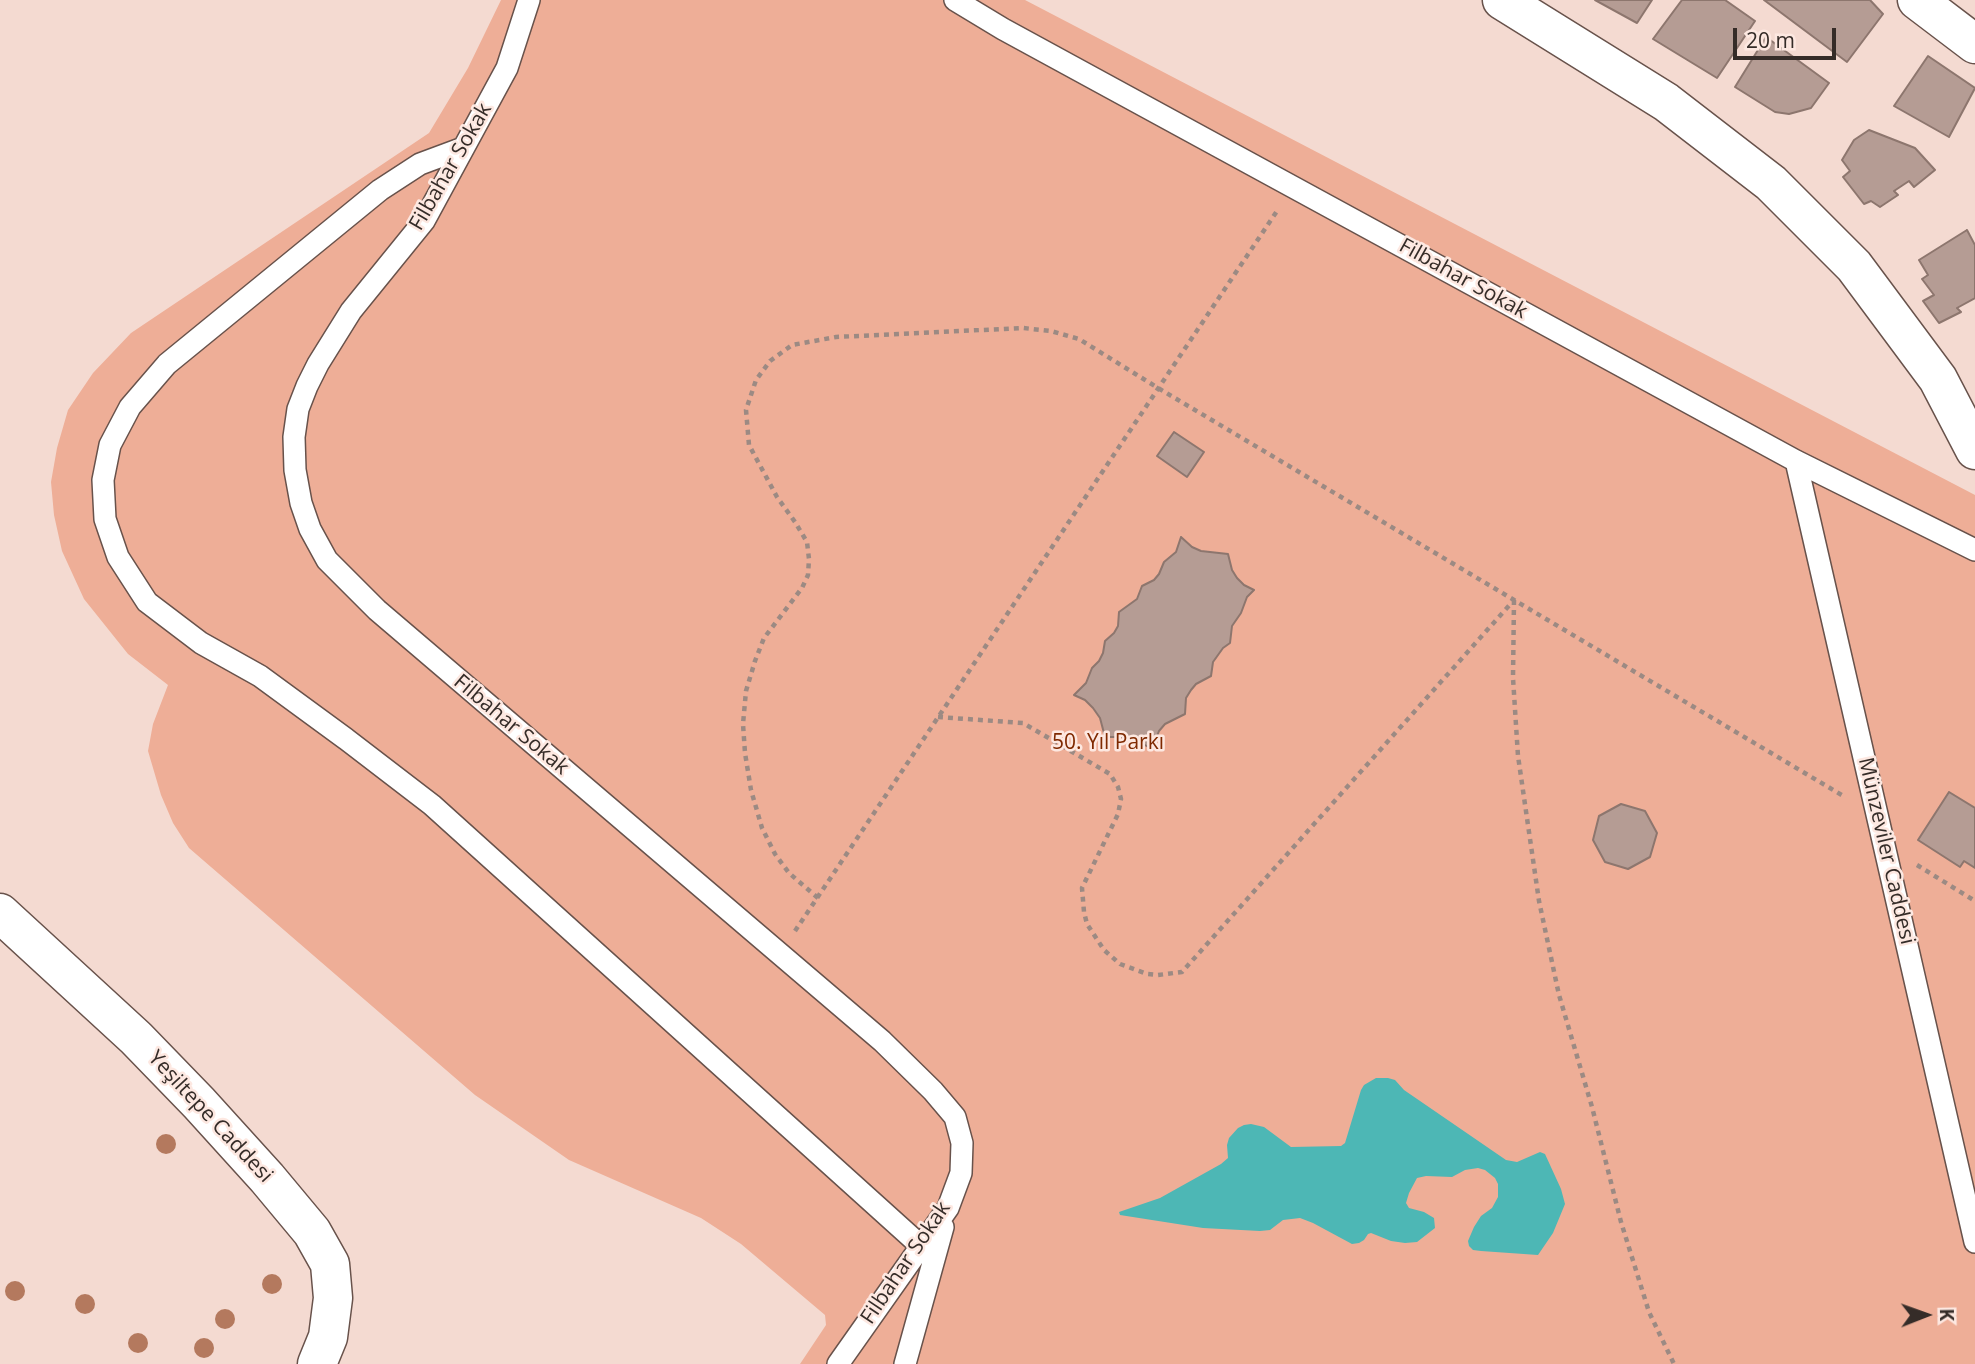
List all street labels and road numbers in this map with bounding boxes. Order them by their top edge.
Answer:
street label: Filbahar Sokak [404,99,498,235]
street label: Filbahar Sokak [1395,233,1531,325]
street label: Filbahar Sokak [448,670,574,780]
street label: Münzeviler Caddesi [1852,755,1920,947]
street label: Yeşiltepe Caddesi [142,1046,278,1188]
street label: Filbahar Sokak [856,1197,956,1329]

